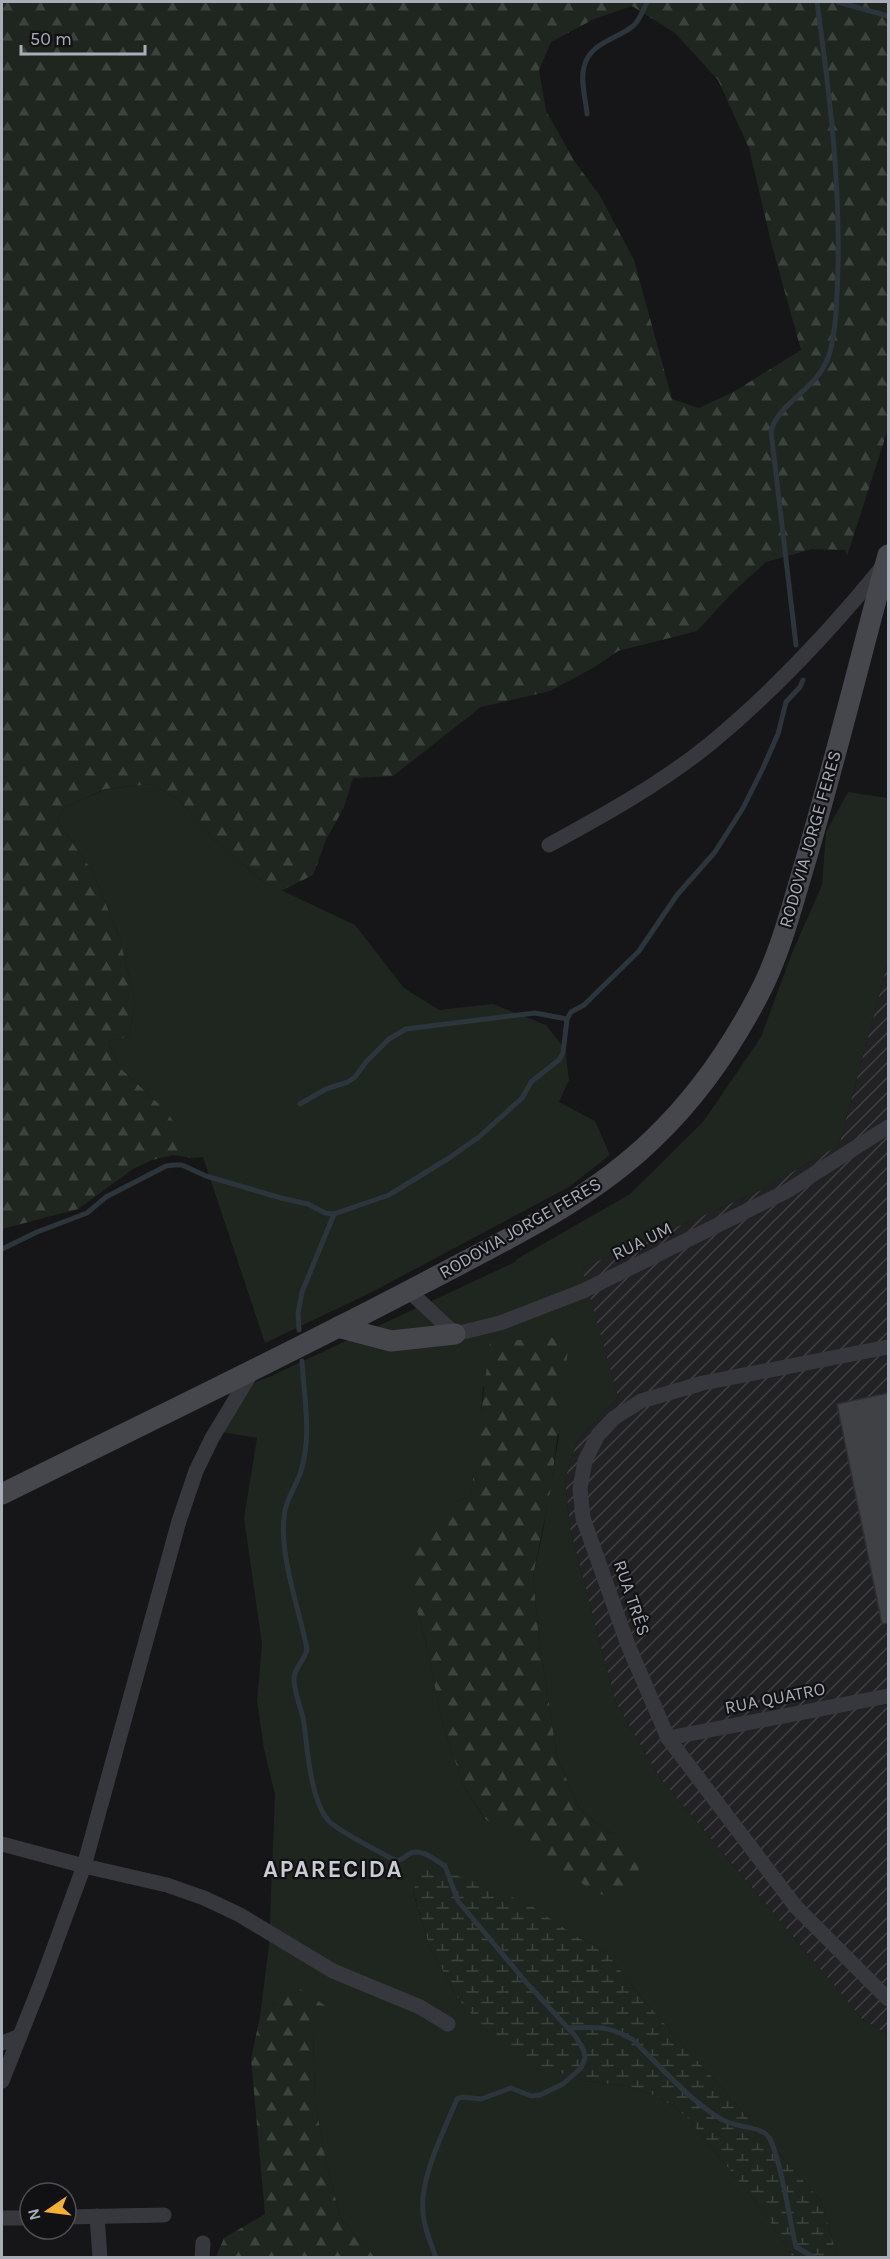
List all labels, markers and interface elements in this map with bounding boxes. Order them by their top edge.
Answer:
scale bar [21,18,146,56]
text: 50 m [30,28,72,50]
street label: RODOVIA JORGE FERES [774,748,846,930]
street label: RODOVIA JORGE FERES [435,1173,605,1283]
street label: RUA UM [608,1217,676,1265]
street label: RUA TRÊS [609,1557,655,1639]
street label: RUA QUATRO [723,1677,827,1719]
district label: APARECIDA [263,1855,403,1883]
north arrow [18,2181,78,2241]
text: N [23,2207,45,2222]

